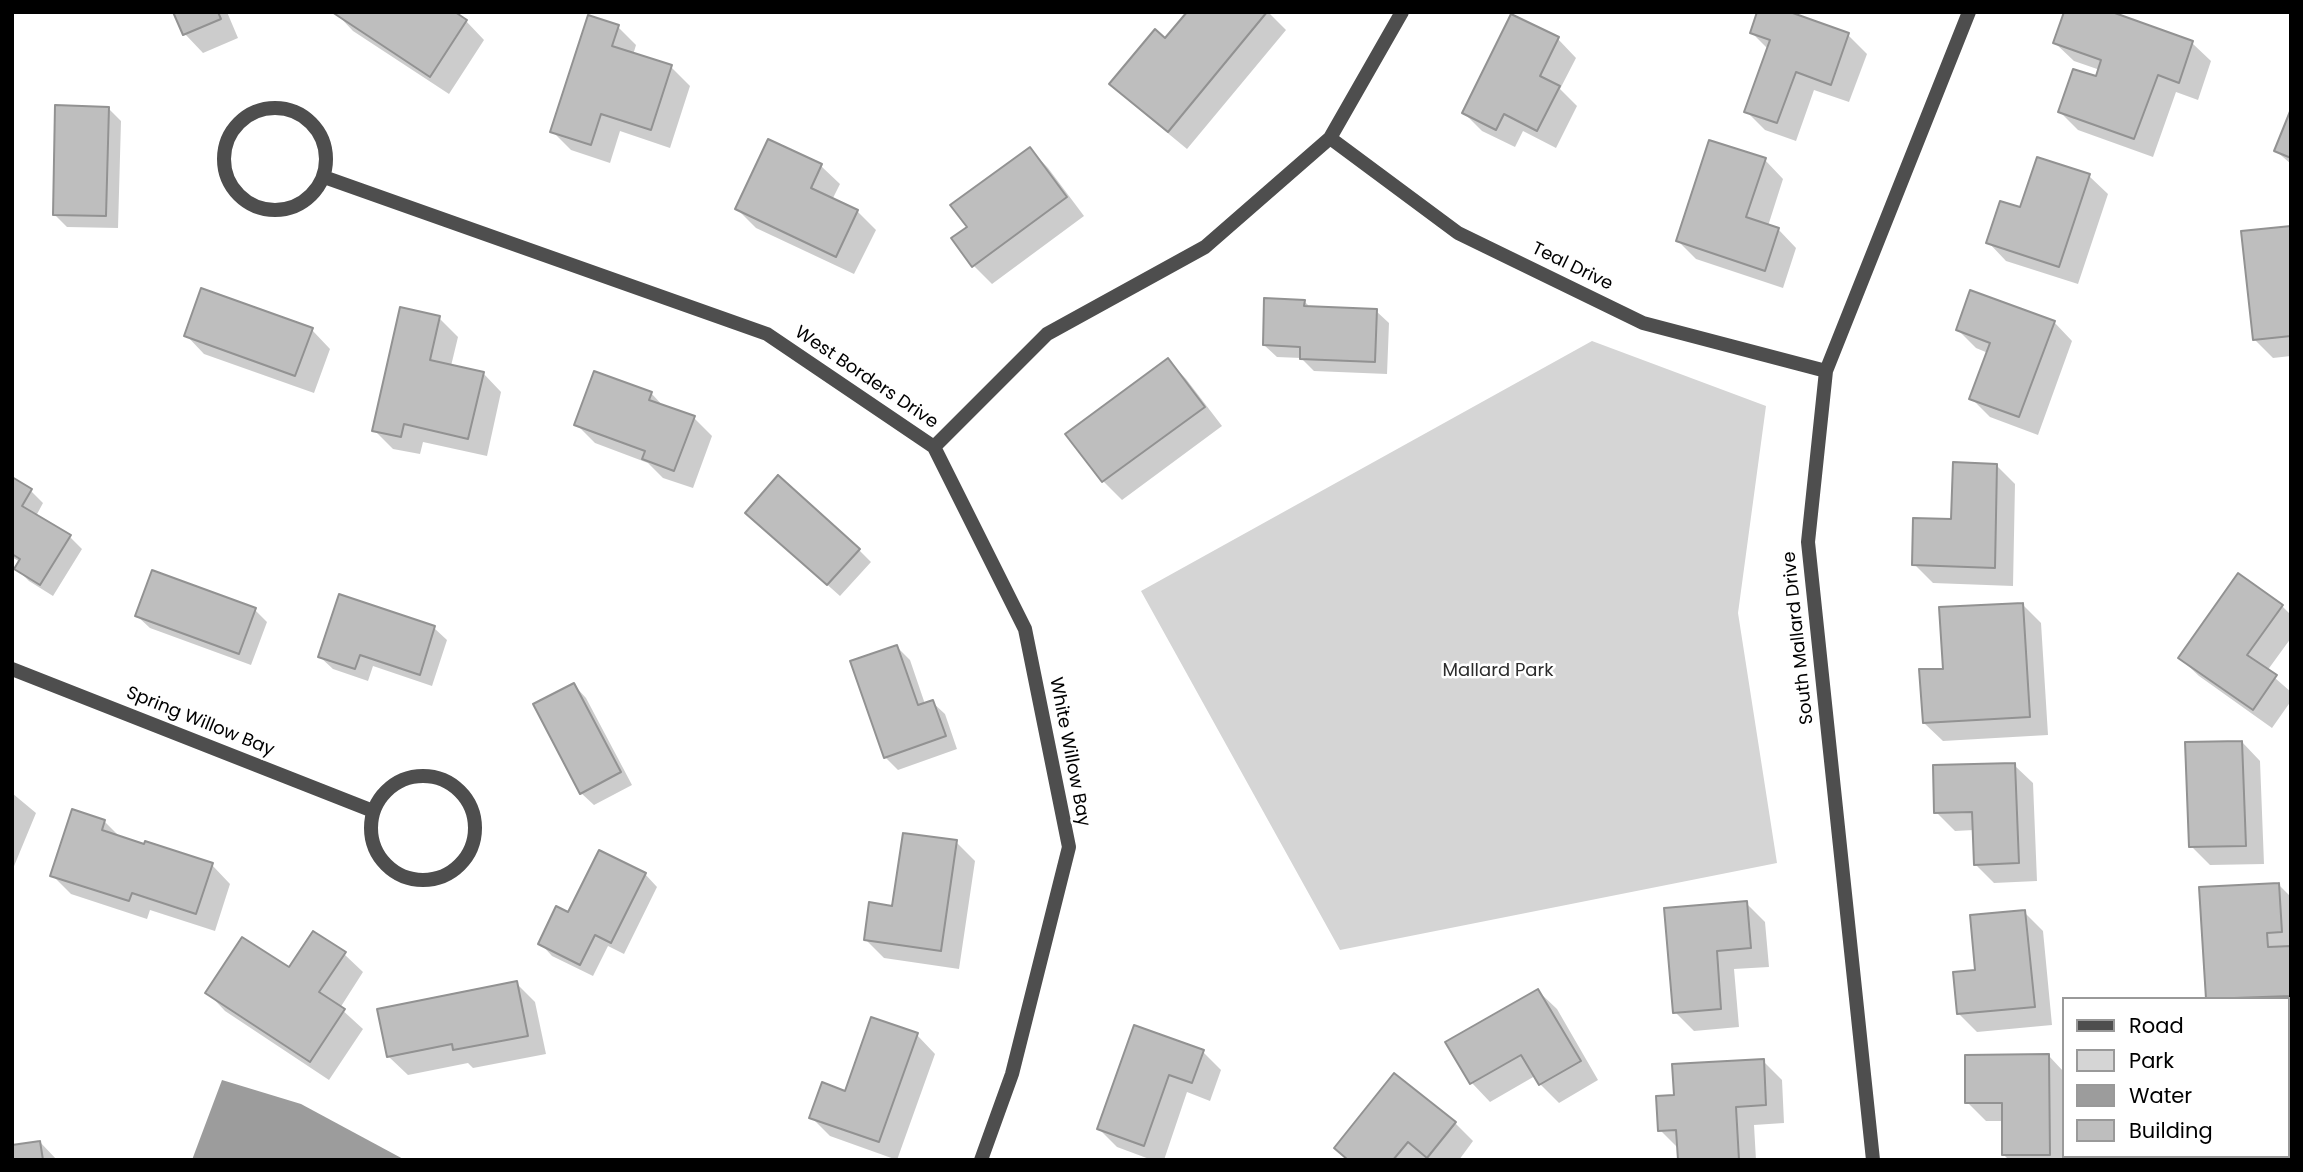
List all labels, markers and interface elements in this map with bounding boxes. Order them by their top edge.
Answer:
street label: Teal Drive [1528,238,1616,296]
street label: West Borders Drive [790,322,942,434]
street label: South Mallard Drive [1779,550,1819,726]
park label: Mallard Park [1443,660,1553,682]
street label: White Willow Bay [1044,676,1094,828]
street label: Spring Willow Bay [123,682,277,762]
legend [2062,997,2289,1158]
text: Road [2129,1011,2184,1040]
text: Park [2129,1046,2174,1075]
text: Water [2129,1081,2192,1110]
text: Building [2129,1116,2213,1145]

